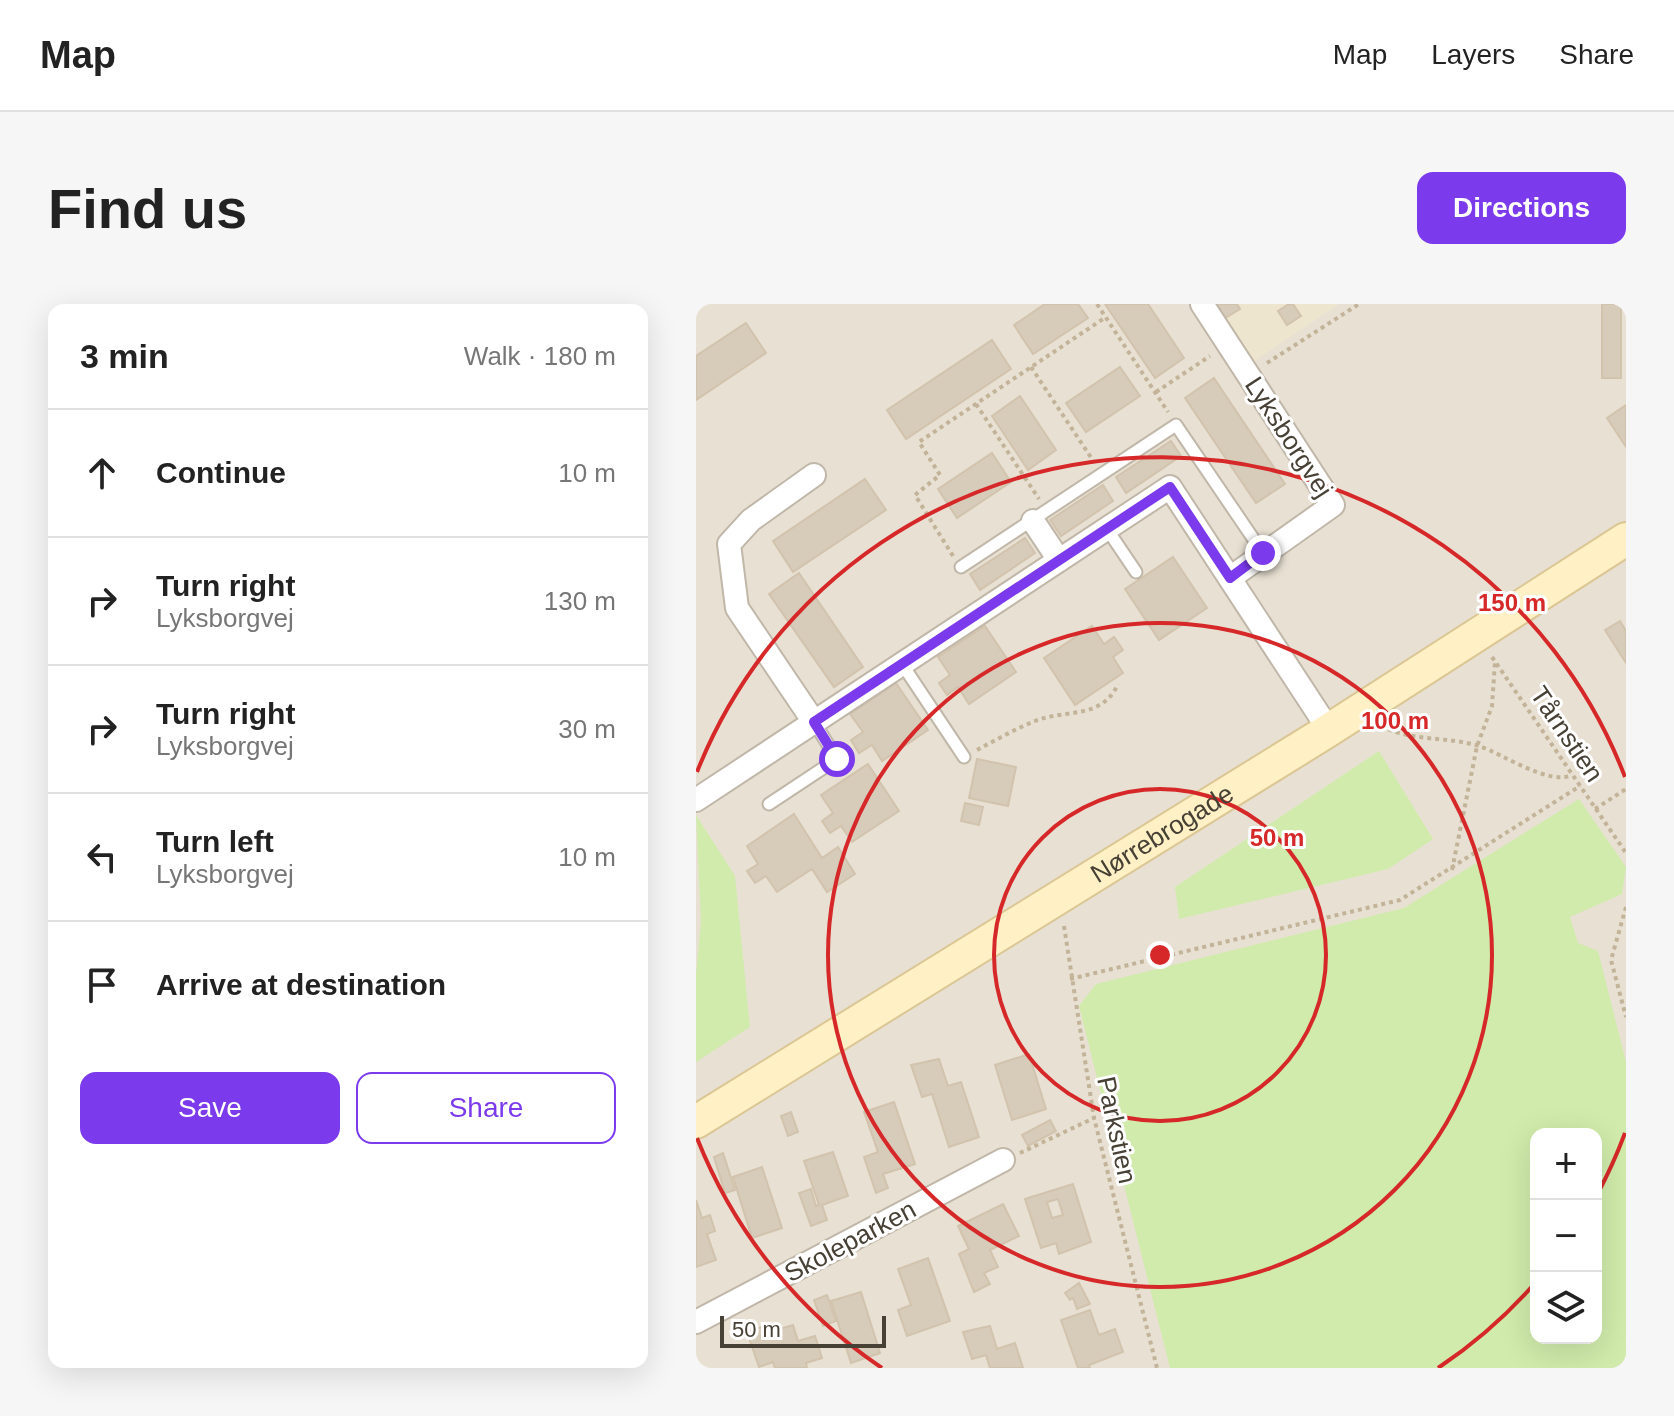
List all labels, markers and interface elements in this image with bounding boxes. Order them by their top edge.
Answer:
text: Map [40,34,116,76]
text: Map [1333,39,1387,70]
text: Layers [1431,39,1515,70]
text: Share [1559,39,1634,70]
button: Directions [1417,172,1626,244]
text: Find us [48,177,247,240]
text: 3 min [80,337,169,375]
text: Walk · 180 m [464,341,616,371]
street label: Lyksborgvej [1239,371,1339,503]
icon: ahead [80,451,124,495]
text: Continue [156,456,286,489]
text: 10 m [558,458,616,488]
route end [1245,535,1281,571]
text: Turn right [156,569,295,602]
icon: right [80,579,124,623]
text: 130 m [544,586,616,616]
text: 150 m [1478,589,1546,616]
text: Lyksborgvej [156,603,294,633]
street label: Tårnstien [1524,681,1610,787]
text: Turn right [156,697,295,730]
icon: right [80,707,124,751]
text: 100 m [1361,707,1429,734]
text: 30 m [558,714,616,744]
text: Lyksborgvej [156,731,294,761]
route start [819,741,855,777]
street label: Nørrebrogade [1085,778,1239,889]
text: 50 m [1250,824,1304,851]
text: Turn left [156,825,274,858]
icon: left [80,835,124,879]
text: 10 m [558,842,616,872]
text: Lyksborgvej [156,859,294,889]
centre of rings [1146,941,1174,969]
icon: arrive [80,963,124,1007]
text: Arrive at destination [156,968,446,1001]
button: Save [80,1072,340,1144]
button: Share [356,1072,616,1144]
street label: Parkstien [1091,1074,1143,1186]
map controls [1530,1128,1602,1344]
button: + [1530,1128,1602,1200]
street label: Skoleparken [779,1194,921,1288]
button: − [1530,1200,1602,1272]
button: layers [1530,1272,1602,1344]
scale bar [720,1312,886,1348]
text: 50 m [732,1317,781,1342]

